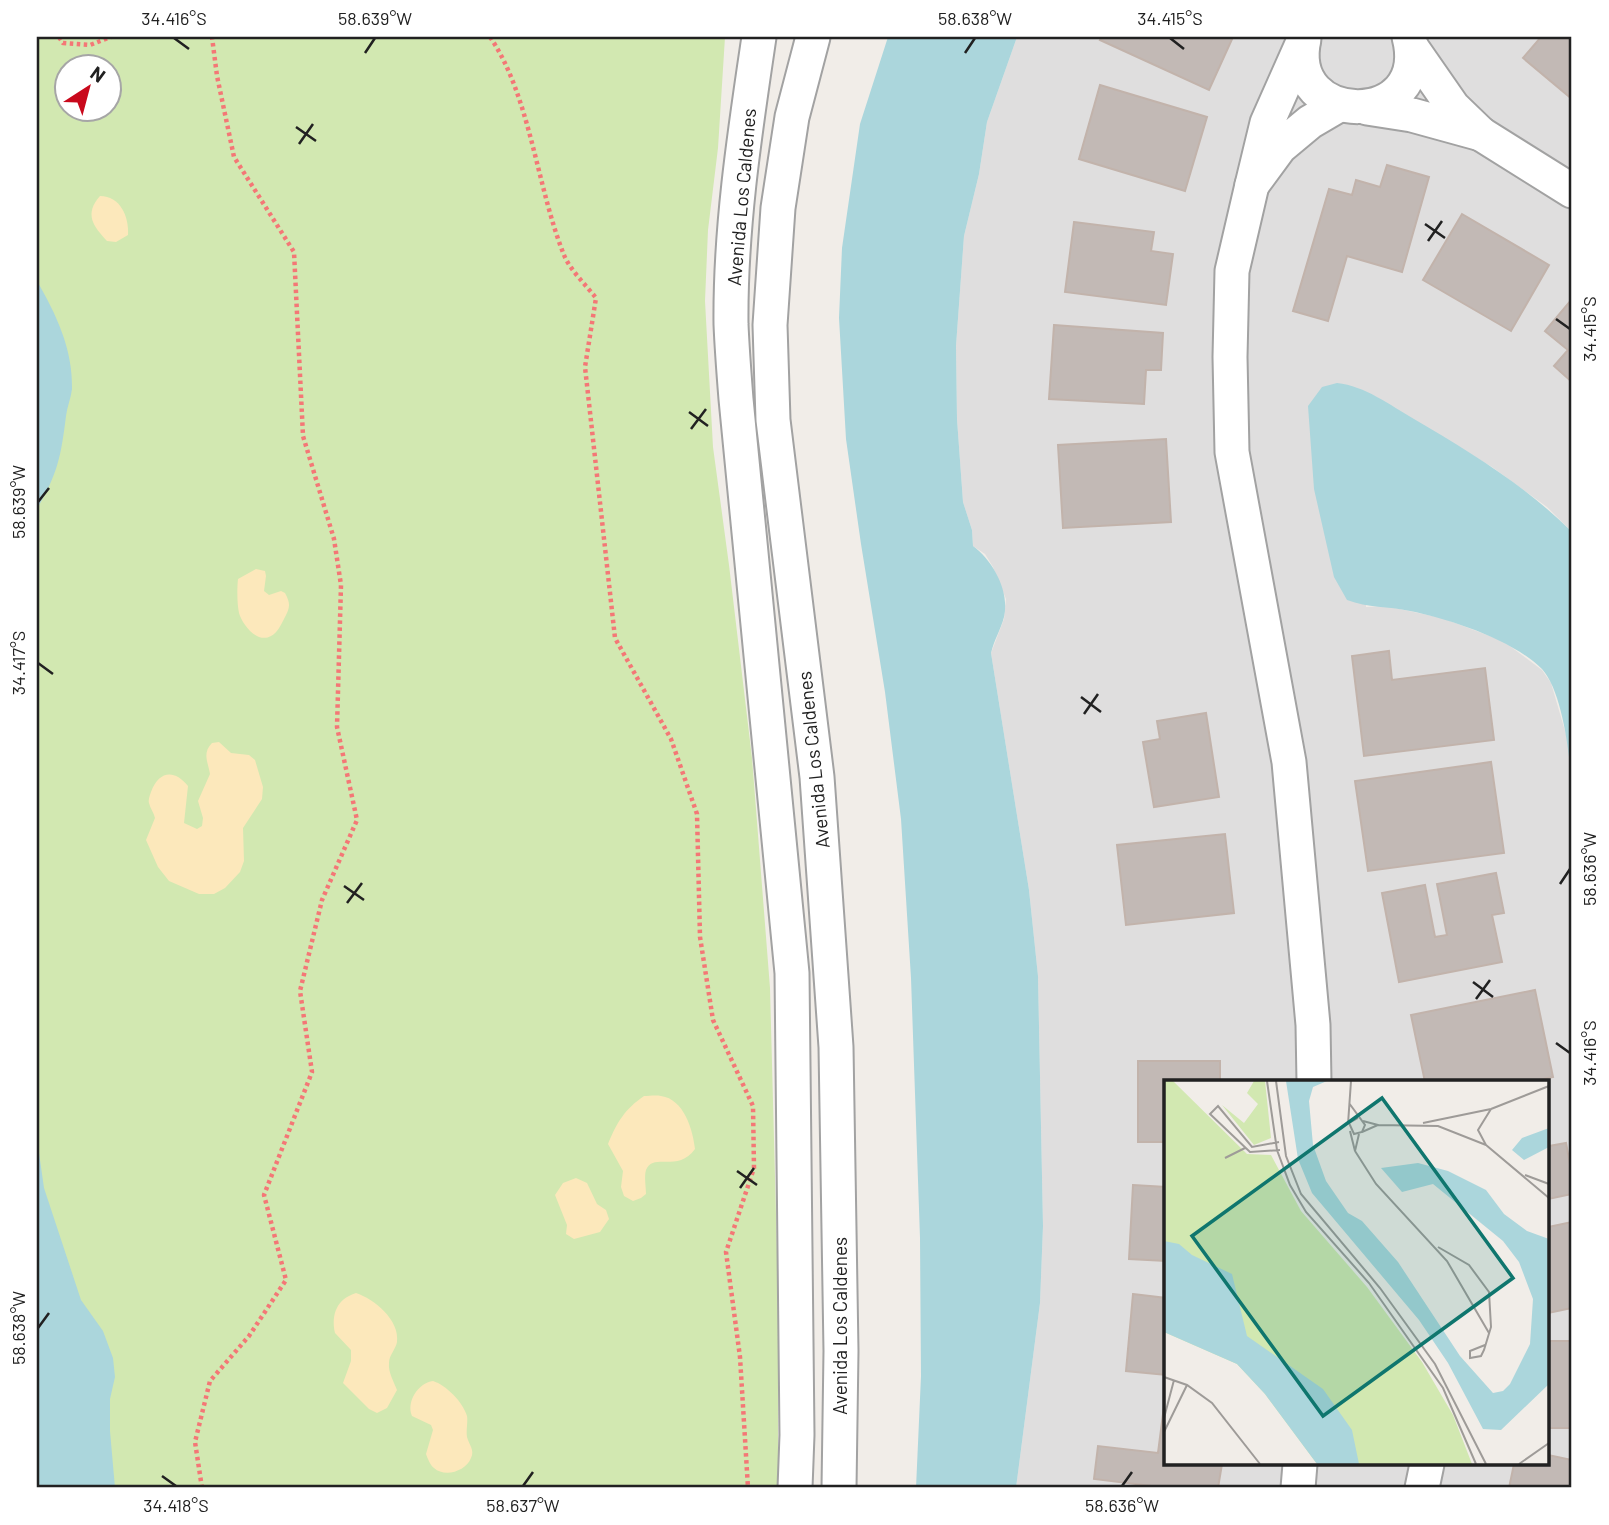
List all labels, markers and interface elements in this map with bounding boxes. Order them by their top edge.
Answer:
text: 34.416°S [141,7,207,29]
text: 58.639°W [338,7,412,29]
text: 58.638°W [938,7,1012,29]
text: 34.415°S [1137,7,1203,29]
north arrow [52,52,122,122]
text: N [86,61,110,87]
street label: Avenida Los Caldenes [722,107,760,287]
text: 34.415°S [1578,296,1600,362]
text: 58.639°W [7,465,29,539]
text: 34.417°S [7,631,29,695]
street label: Avenida Los Caldenes [792,670,834,850]
text: 58.636°W [1578,832,1600,906]
text: 34.416°S [1578,1020,1600,1086]
inset map [1164,1080,1550,1466]
street label: Avenida Los Caldenes [828,1237,851,1415]
text: 58.638°W [7,1291,29,1365]
text: 34.418°S [143,1494,209,1516]
text: 58.637°W [486,1494,560,1516]
text: 58.636°W [1085,1494,1159,1516]

